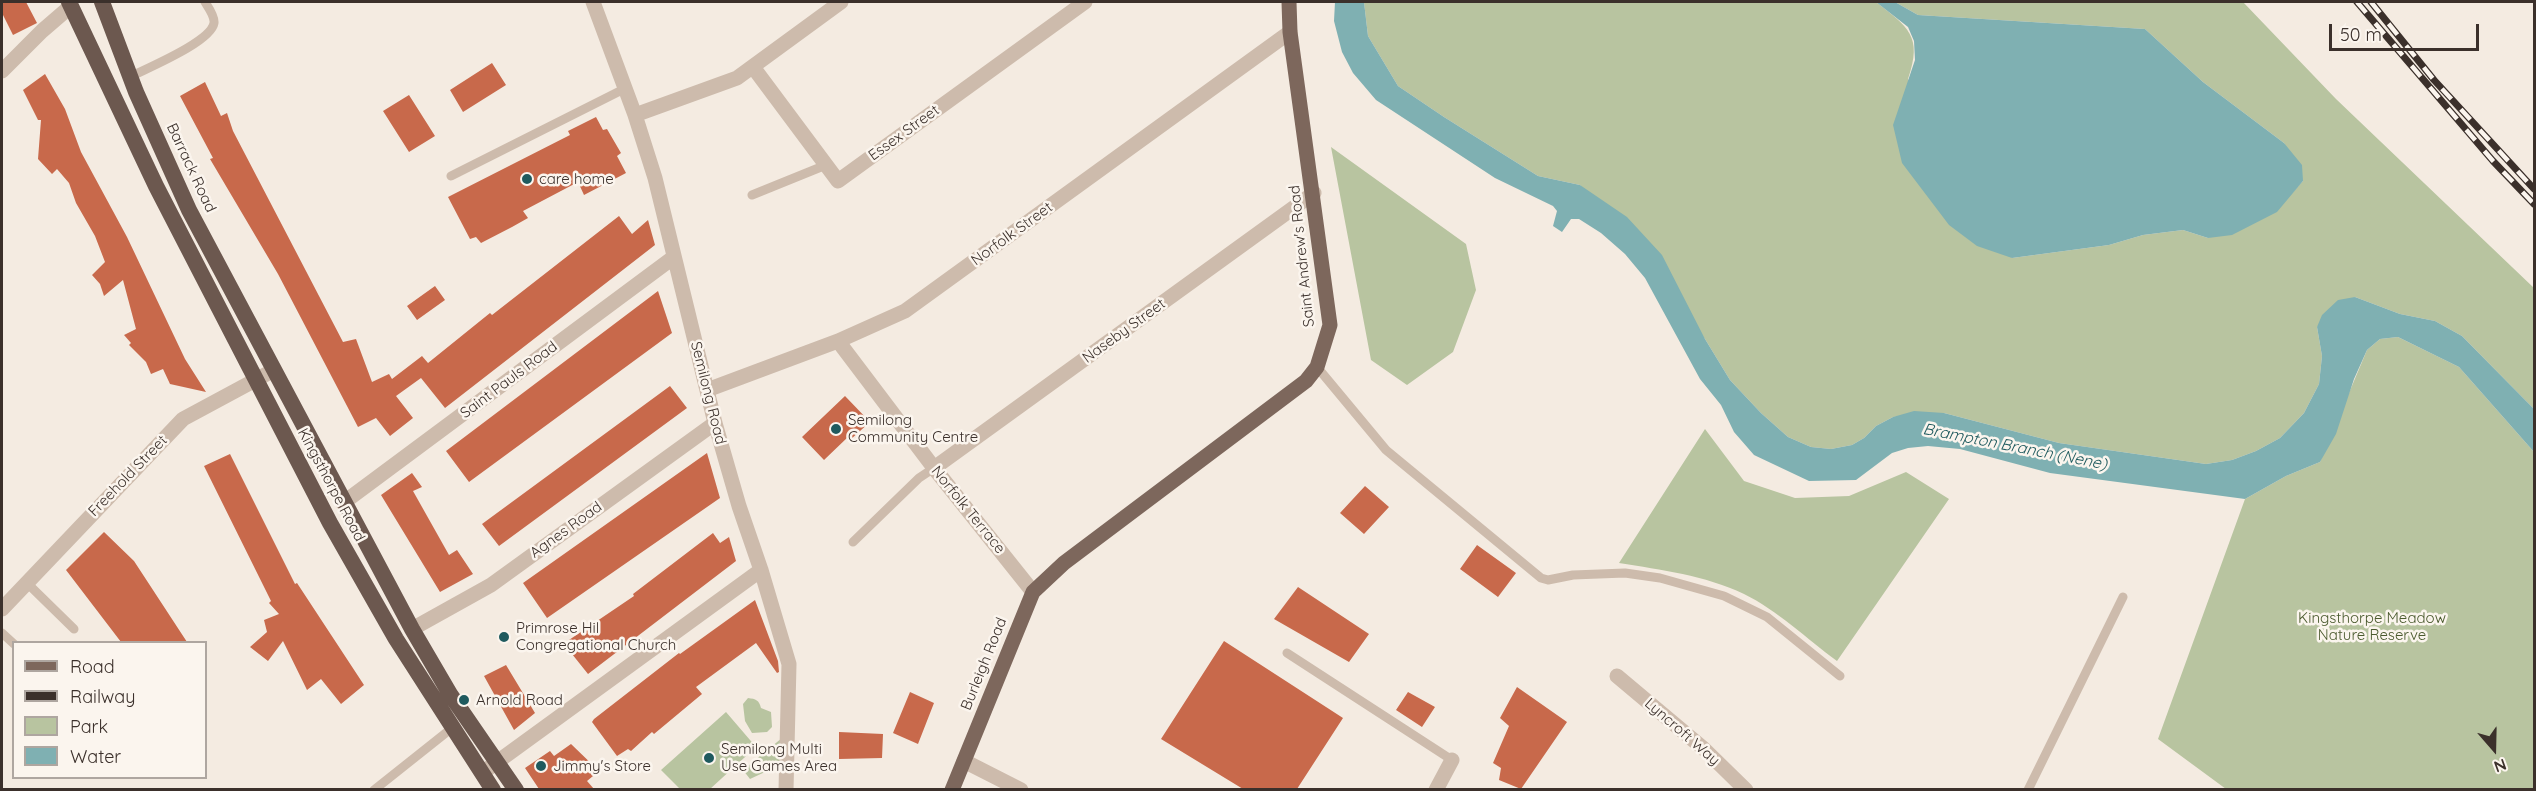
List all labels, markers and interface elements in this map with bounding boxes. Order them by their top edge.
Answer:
scale bar [2332,12,2482,50]
text: 50 m [2340,23,2382,46]
street label: Essex Street [865,101,943,165]
street label: Barrack Road [162,121,220,215]
place label: care home [539,170,614,188]
marker: care home [520,172,534,186]
street label: Saint Andrew's Road [1286,184,1318,328]
street label: Norfolk Street [968,198,1056,270]
street label: Naseby Street [1079,295,1169,367]
street label: Saint Pauls Road [457,338,561,422]
street label: Semilong Road [687,340,729,446]
place label: Semilong Community Centre [848,411,978,446]
water label: Brampton Branch (Nene) [1921,420,2109,474]
marker: Semilong Community Centre [829,422,843,436]
street label: Kingsthorpe Road [294,425,368,545]
street label: Freehold Street [85,432,171,520]
street label: Norfolk Terrace [927,463,1009,557]
street label: Agnes Road [527,498,605,562]
park label: Kingsthorpe Meadow Nature Reserve [2298,609,2446,644]
street label: Burleigh Road [957,615,1011,713]
place label: Primrose Hil Congregational Church [516,619,676,654]
marker: Primrose Hil Congregational Church [497,630,511,644]
legend [12,641,207,779]
text: Road [70,655,115,678]
text: Railway [70,685,136,708]
place label: Arnold Road [476,691,563,709]
marker: Arnold Road [457,693,471,707]
street label: Lyncroft Way [1641,694,1723,770]
text: Park [70,715,108,738]
north arrow [2464,719,2524,779]
place label: Semilong Multi Use Games Area [721,740,837,775]
text: Water [70,745,121,768]
marker: Semilong Multi Use Games Area [702,751,716,765]
text: N [2491,755,2509,777]
place label: Jimmy's Store [553,757,651,775]
marker: Jimmy's Store [534,759,548,773]

